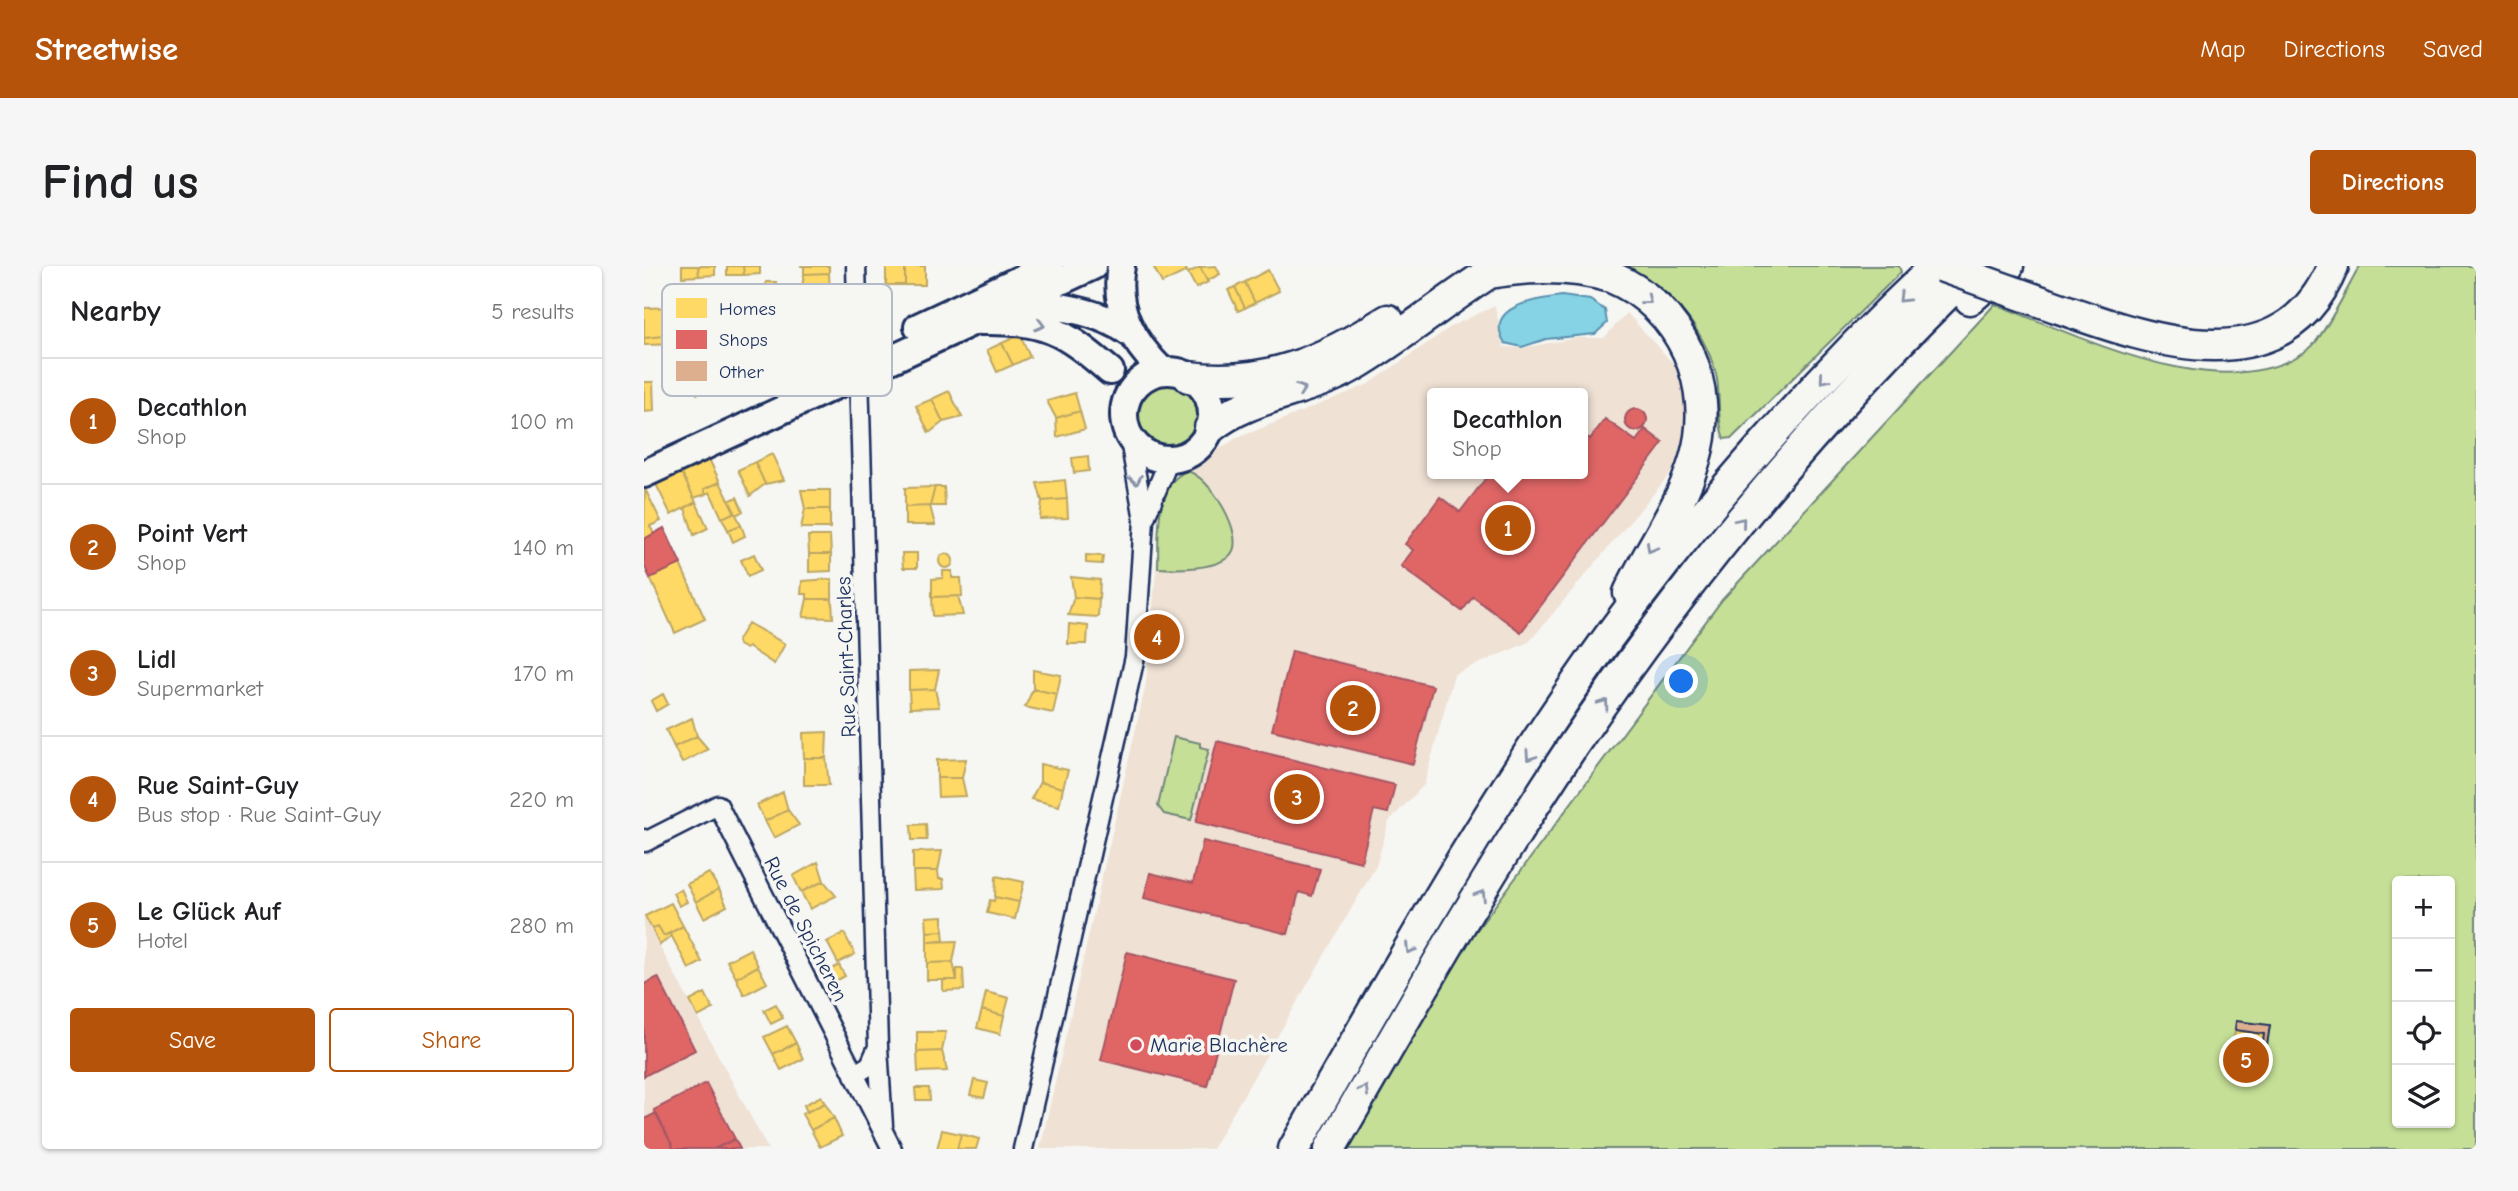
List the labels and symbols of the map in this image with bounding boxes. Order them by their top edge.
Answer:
legend [662,284,892,396]
one-way arrow [1899,289,1912,302]
one-way arrow [1640,291,1652,304]
text: Homes [719,298,776,320]
one-way arrow [1034,317,1046,332]
text: Shops [719,329,768,351]
text: Other [719,361,764,383]
one-way arrow [1820,371,1832,384]
one-way arrow [1294,383,1307,397]
one-way arrow [1128,474,1143,486]
pin: 1 [1485,502,1531,554]
one-way arrow [1733,518,1745,531]
one-way arrow [1646,541,1659,553]
street label: Rue Saint-Charles [831,576,861,738]
pin: 4 [1134,611,1180,663]
your location [1664,664,1698,698]
pin: 2 [1330,682,1376,734]
one-way arrow [1596,699,1608,712]
one-way arrow [1525,748,1538,761]
pin: 3 [1274,771,1320,823]
street label: Rue de Spicheren [759,853,853,1005]
one-way arrow [1472,889,1485,902]
one-way arrow [1405,941,1418,954]
place label: Marie Blachère [1150,1033,1288,1057]
pin: 5 [2223,1034,2269,1086]
marker: Marie Blachère [1128,1037,1144,1053]
one-way arrow [1356,1085,1369,1097]

